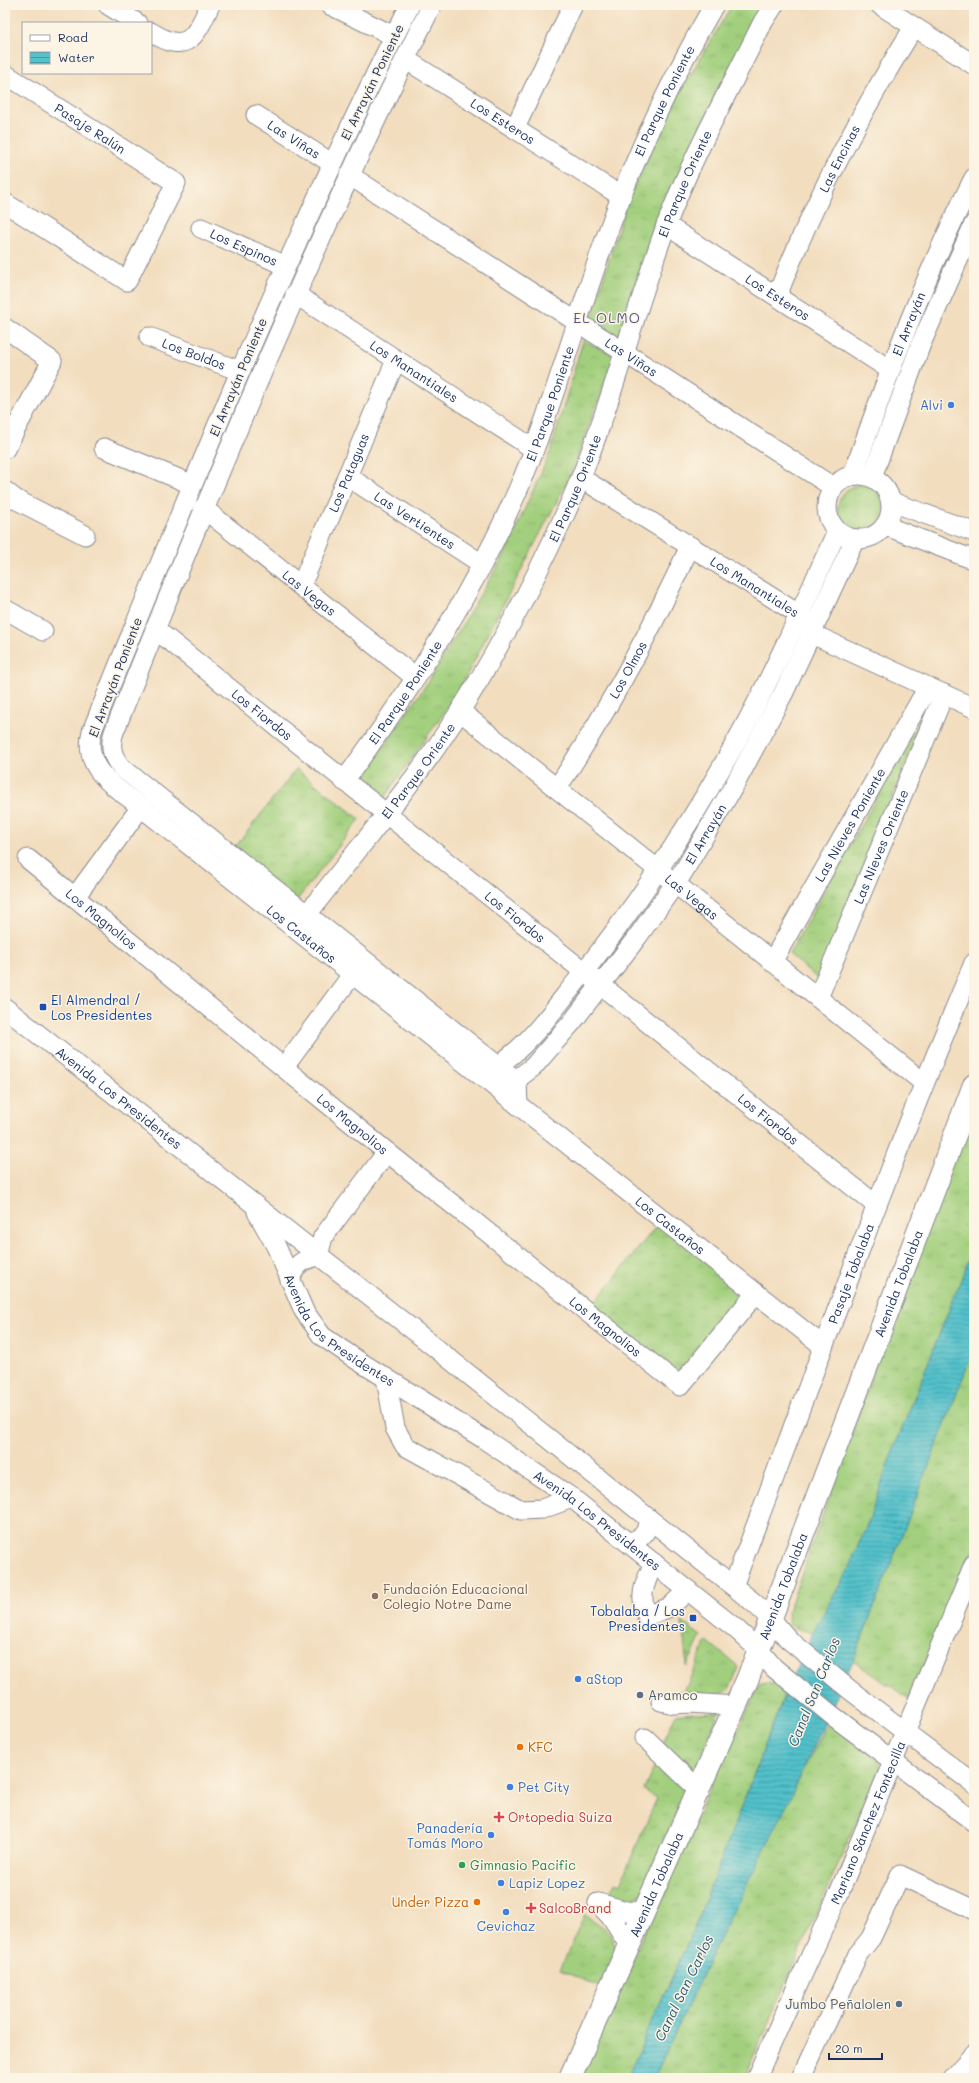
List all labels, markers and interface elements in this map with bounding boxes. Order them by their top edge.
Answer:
street label: El Arrayán Poniente [336,21,407,143]
legend [22,22,152,74]
text: Road [58,29,88,45]
street label: El Parque Poniente [630,42,698,159]
text: Water [58,49,95,65]
street label: Los Esteros [468,94,539,147]
street label: Pasaje Ralún [52,99,129,157]
street label: Las Viñas [265,116,324,162]
street label: Las Encinas [815,122,863,195]
street label: El Parque Oriente [654,127,715,239]
street label: Los Espinos [208,224,280,269]
street label: Los Esteros [743,270,813,324]
street label: El Arrayán [888,289,928,358]
district label: EL OLMO [573,308,641,327]
street label: El Arrayán Poniente [205,315,270,439]
street label: Las Viñas [602,333,661,380]
street label: Los Boldos [160,334,228,373]
street label: Los Manantiales [367,336,462,406]
street label: El Parque Poniente [522,343,577,464]
place label: Alvi [920,396,943,413]
marker: Alvi [946,400,956,410]
street label: Los Pataguas [324,430,372,514]
street label: El Parque Oriente [544,432,604,544]
street label: Las Vertientes [371,487,459,552]
street label: Los Manantiales [708,552,803,620]
street label: Las Vegas [279,566,340,619]
street label: El Arrayán Poniente [84,614,145,739]
street label: El Parque Poniente [364,637,445,747]
street label: Los Olmos [605,638,650,701]
street label: Los Fiordos [229,685,296,744]
street label: El Parque Oriente [377,719,458,822]
street label: Las Nieves Poniente [810,764,889,884]
street label: Las Nieves Oriente [849,786,912,906]
street label: El Arrayán [681,801,729,867]
street label: Las Vegas [662,870,722,923]
street label: Los Magnolios [63,884,141,953]
street label: Los Fiordos [482,887,549,946]
street label: Los Castaños [264,901,340,966]
place label: El Almendral / Los Presidentes [51,991,152,1023]
marker: El Almendral / Los Presidentes [38,1002,48,1012]
street label: Avenida Los Presidentes [53,1042,186,1152]
street label: Los Magnolios [314,1089,392,1158]
street label: Los Fiordos [735,1089,802,1148]
street label: Los Castaños [632,1192,709,1258]
street label: Pasaje Tobalaba [824,1221,877,1326]
street label: Avenida Tobalaba [870,1227,926,1339]
street label: Avenida Los Presidentes [281,1271,398,1390]
street label: Los Magnolios [566,1292,645,1360]
street label: Avenida Los Presidentes [531,1466,665,1574]
street label: Avenida Tobalaba [754,1530,811,1642]
place label: Fundación Educacional Colegio Notre Dame [383,1580,528,1612]
marker: Fundación Educacional Colegio Notre Dame [370,1591,380,1601]
place label: Tobalaba / Los Presidentes [590,1602,685,1634]
marker: Tobalaba / Los Presidentes [688,1613,698,1623]
water label: Canal San Carlos [783,1634,844,1749]
place label: aStop [586,1670,623,1687]
marker: aStop [573,1674,583,1684]
place label: Aramco [648,1686,698,1703]
marker: Aramco [635,1690,645,1700]
place label: KFC [528,1738,552,1755]
street label: Mariano Sánchez Fontecilla [826,1738,909,1907]
marker: KFC [515,1742,525,1752]
place label: Pet City [518,1778,570,1795]
marker: Pet City [505,1782,515,1792]
place label: Ortopedia Suiza [508,1808,613,1825]
marker: Ortopedia Suiza [493,1811,505,1823]
place label: Panadería Tomás Moro [407,1819,483,1851]
street label: Avenida Tobalaba [625,1829,687,1939]
marker: Panadería Tomás Moro [486,1830,496,1840]
place label: Gimnasio Pacific [470,1856,576,1873]
marker: Gimnasio Pacific [457,1860,467,1870]
place label: Lapiz Lopez [509,1874,585,1891]
marker: Lapiz Lopez [496,1878,506,1888]
place label: Under Pizza [392,1893,469,1910]
marker: Under Pizza [472,1897,482,1907]
place label: SalcoBrand [539,1899,611,1916]
marker: SalcoBrand [526,1903,536,1913]
marker: Cevichaz [501,1907,511,1917]
place label: Cevichaz [477,1917,535,1934]
water label: Canal San Carlos [649,1931,718,2044]
place label: Jumbo Peñalolen [785,1995,891,2012]
marker: Jumbo Peñalolen [894,1999,904,2009]
scale bar [829,2035,882,2061]
text: 20 m [835,2040,863,2056]

